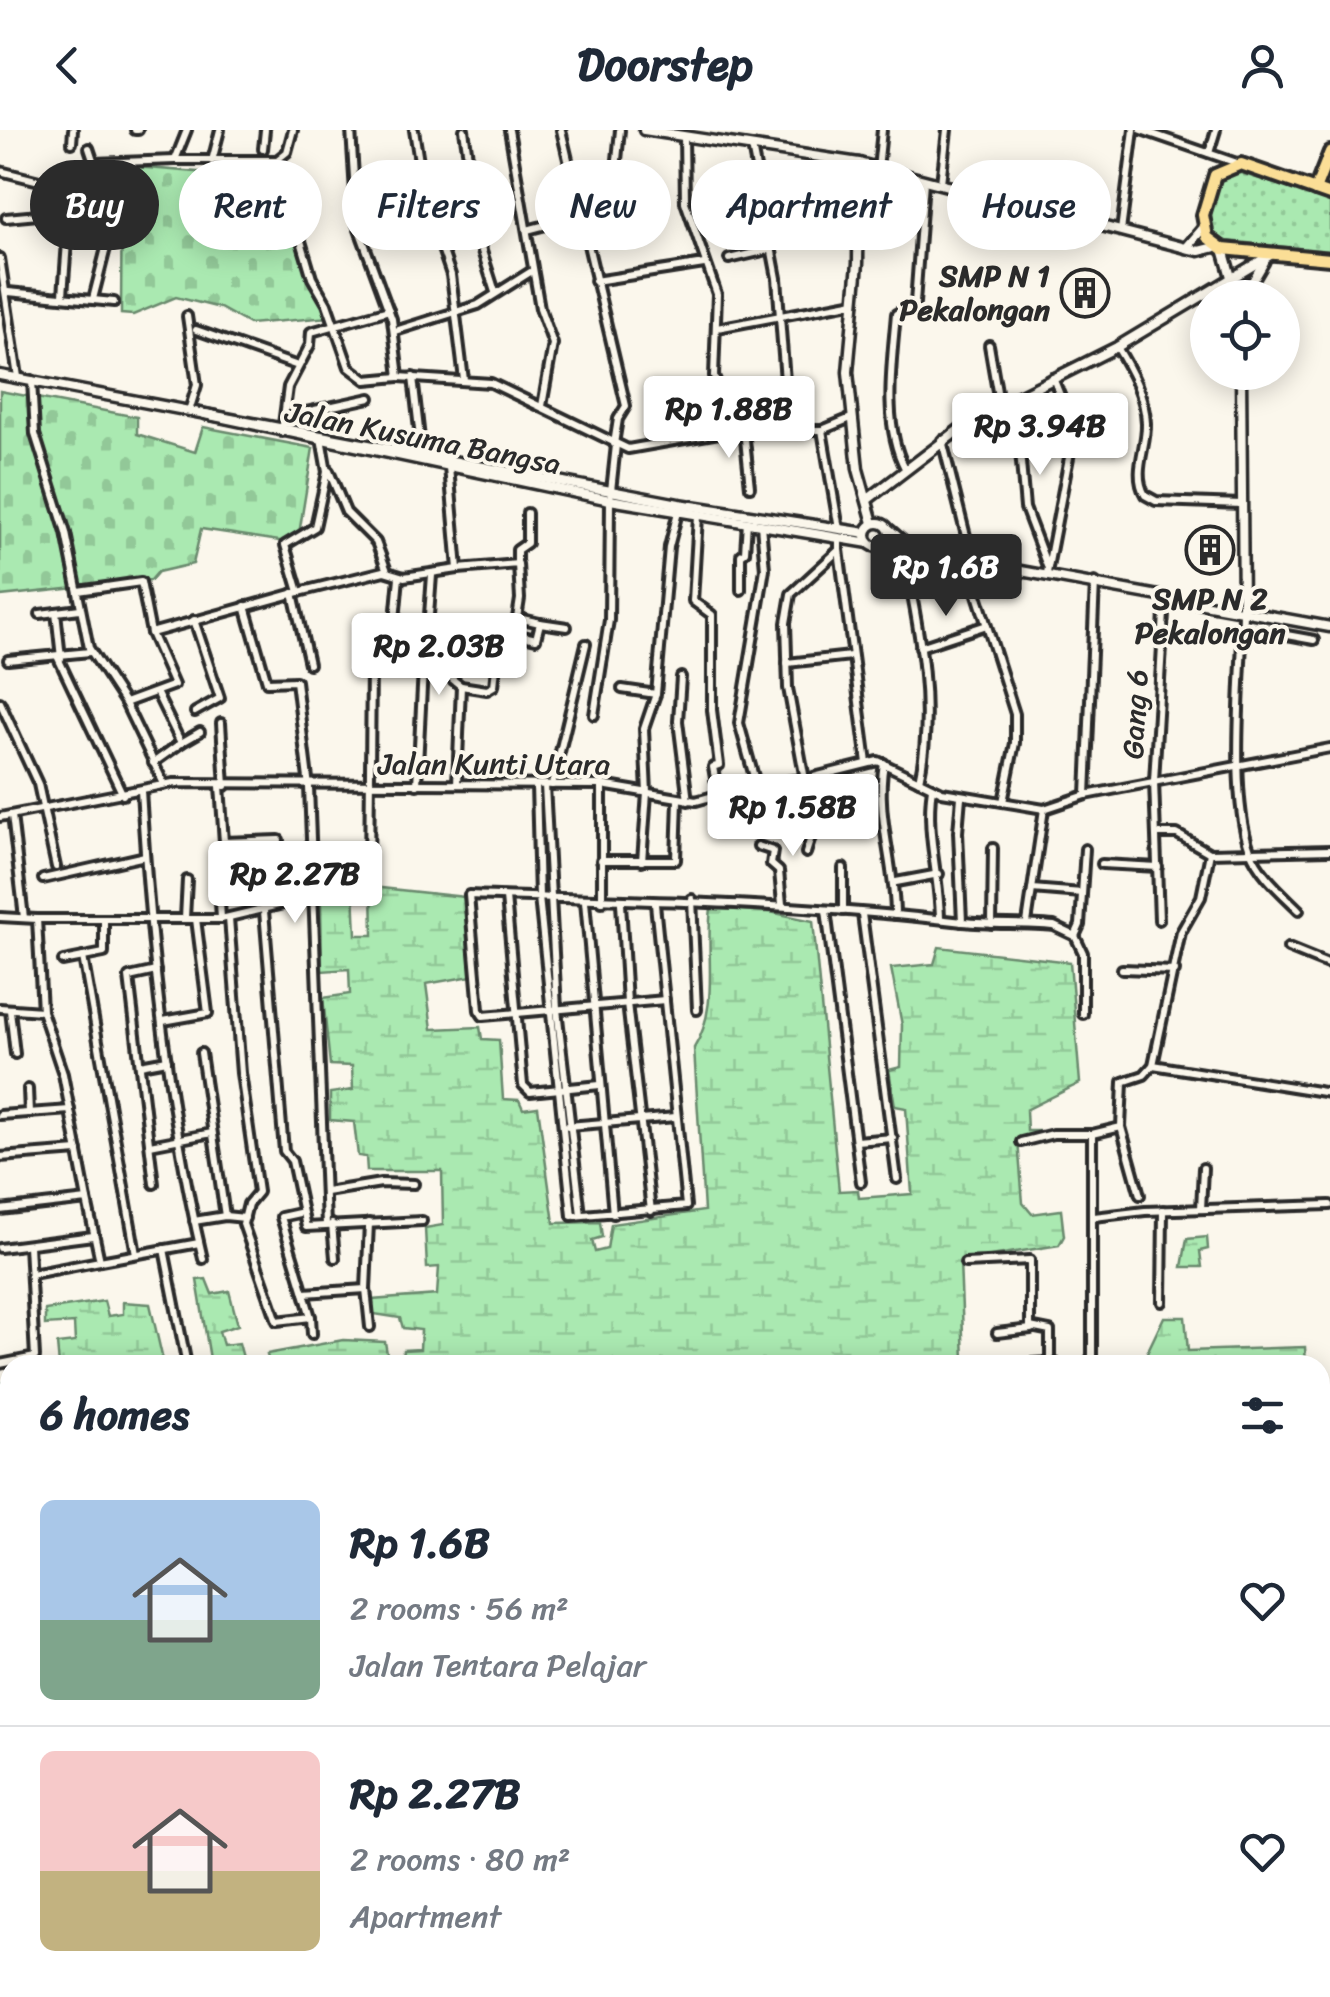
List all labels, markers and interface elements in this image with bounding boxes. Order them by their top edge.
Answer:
text: Doorstep [577,25,753,105]
icon: back [40,38,95,93]
icon: person [1235,38,1290,93]
chip: Buy [30,160,159,250]
chip: Rent [179,160,322,250]
chip: Filters [342,160,515,250]
chip: New [535,160,671,250]
chip: Apartment [691,160,927,250]
chip: House [947,160,1111,250]
place label: SMP N 1 Pekalongan [899,249,1051,337]
building icon: SMP N 1 Pekalongan [1059,267,1111,319]
map controls [1190,280,1300,390]
button: locate [1190,280,1300,390]
pin: Rp 1.88B [626,376,832,461]
text: Rp 1.88B [666,380,792,437]
street label: Jalan Kusuma Bangsa [280,385,565,491]
pin: Rp 3.94B [937,393,1143,478]
text: Rp 3.94B [974,397,1106,454]
building icon: SMP N 2 Pekalongan [1184,524,1236,576]
pin: Rp 1.6B [854,534,1038,619]
text: Rp 1.6B [893,538,999,595]
place label: SMP N 2 Pekalongan [1135,572,1286,660]
pin: Rp 2.03B [336,613,542,698]
text: Rp 2.03B [374,617,504,674]
street label: Gang 6 [1106,668,1164,760]
street label: Jalan Kunti Utara [377,737,610,791]
pin: Rp 1.58B [690,774,896,859]
text: Rp 1.58B [729,778,857,835]
pin: Rp 2.27B [192,841,398,926]
text: Rp 2.27B [230,845,360,902]
text: 6 homes [40,1378,189,1452]
icon: filters [1235,1388,1290,1443]
text: Rp 1.6B [350,1506,490,1580]
icon: home [120,1540,240,1660]
icon: heart [1235,1573,1290,1628]
text: 2 rooms · 56 m² [350,1580,569,1637]
text: Jalan Tentara Pelajar [350,1637,646,1694]
text: Rp 2.27B [350,1757,520,1831]
icon: home [120,1791,240,1911]
icon: heart [1235,1824,1290,1879]
text: 2 rooms · 80 m² [350,1831,570,1888]
text: Apartment [350,1888,501,1945]

